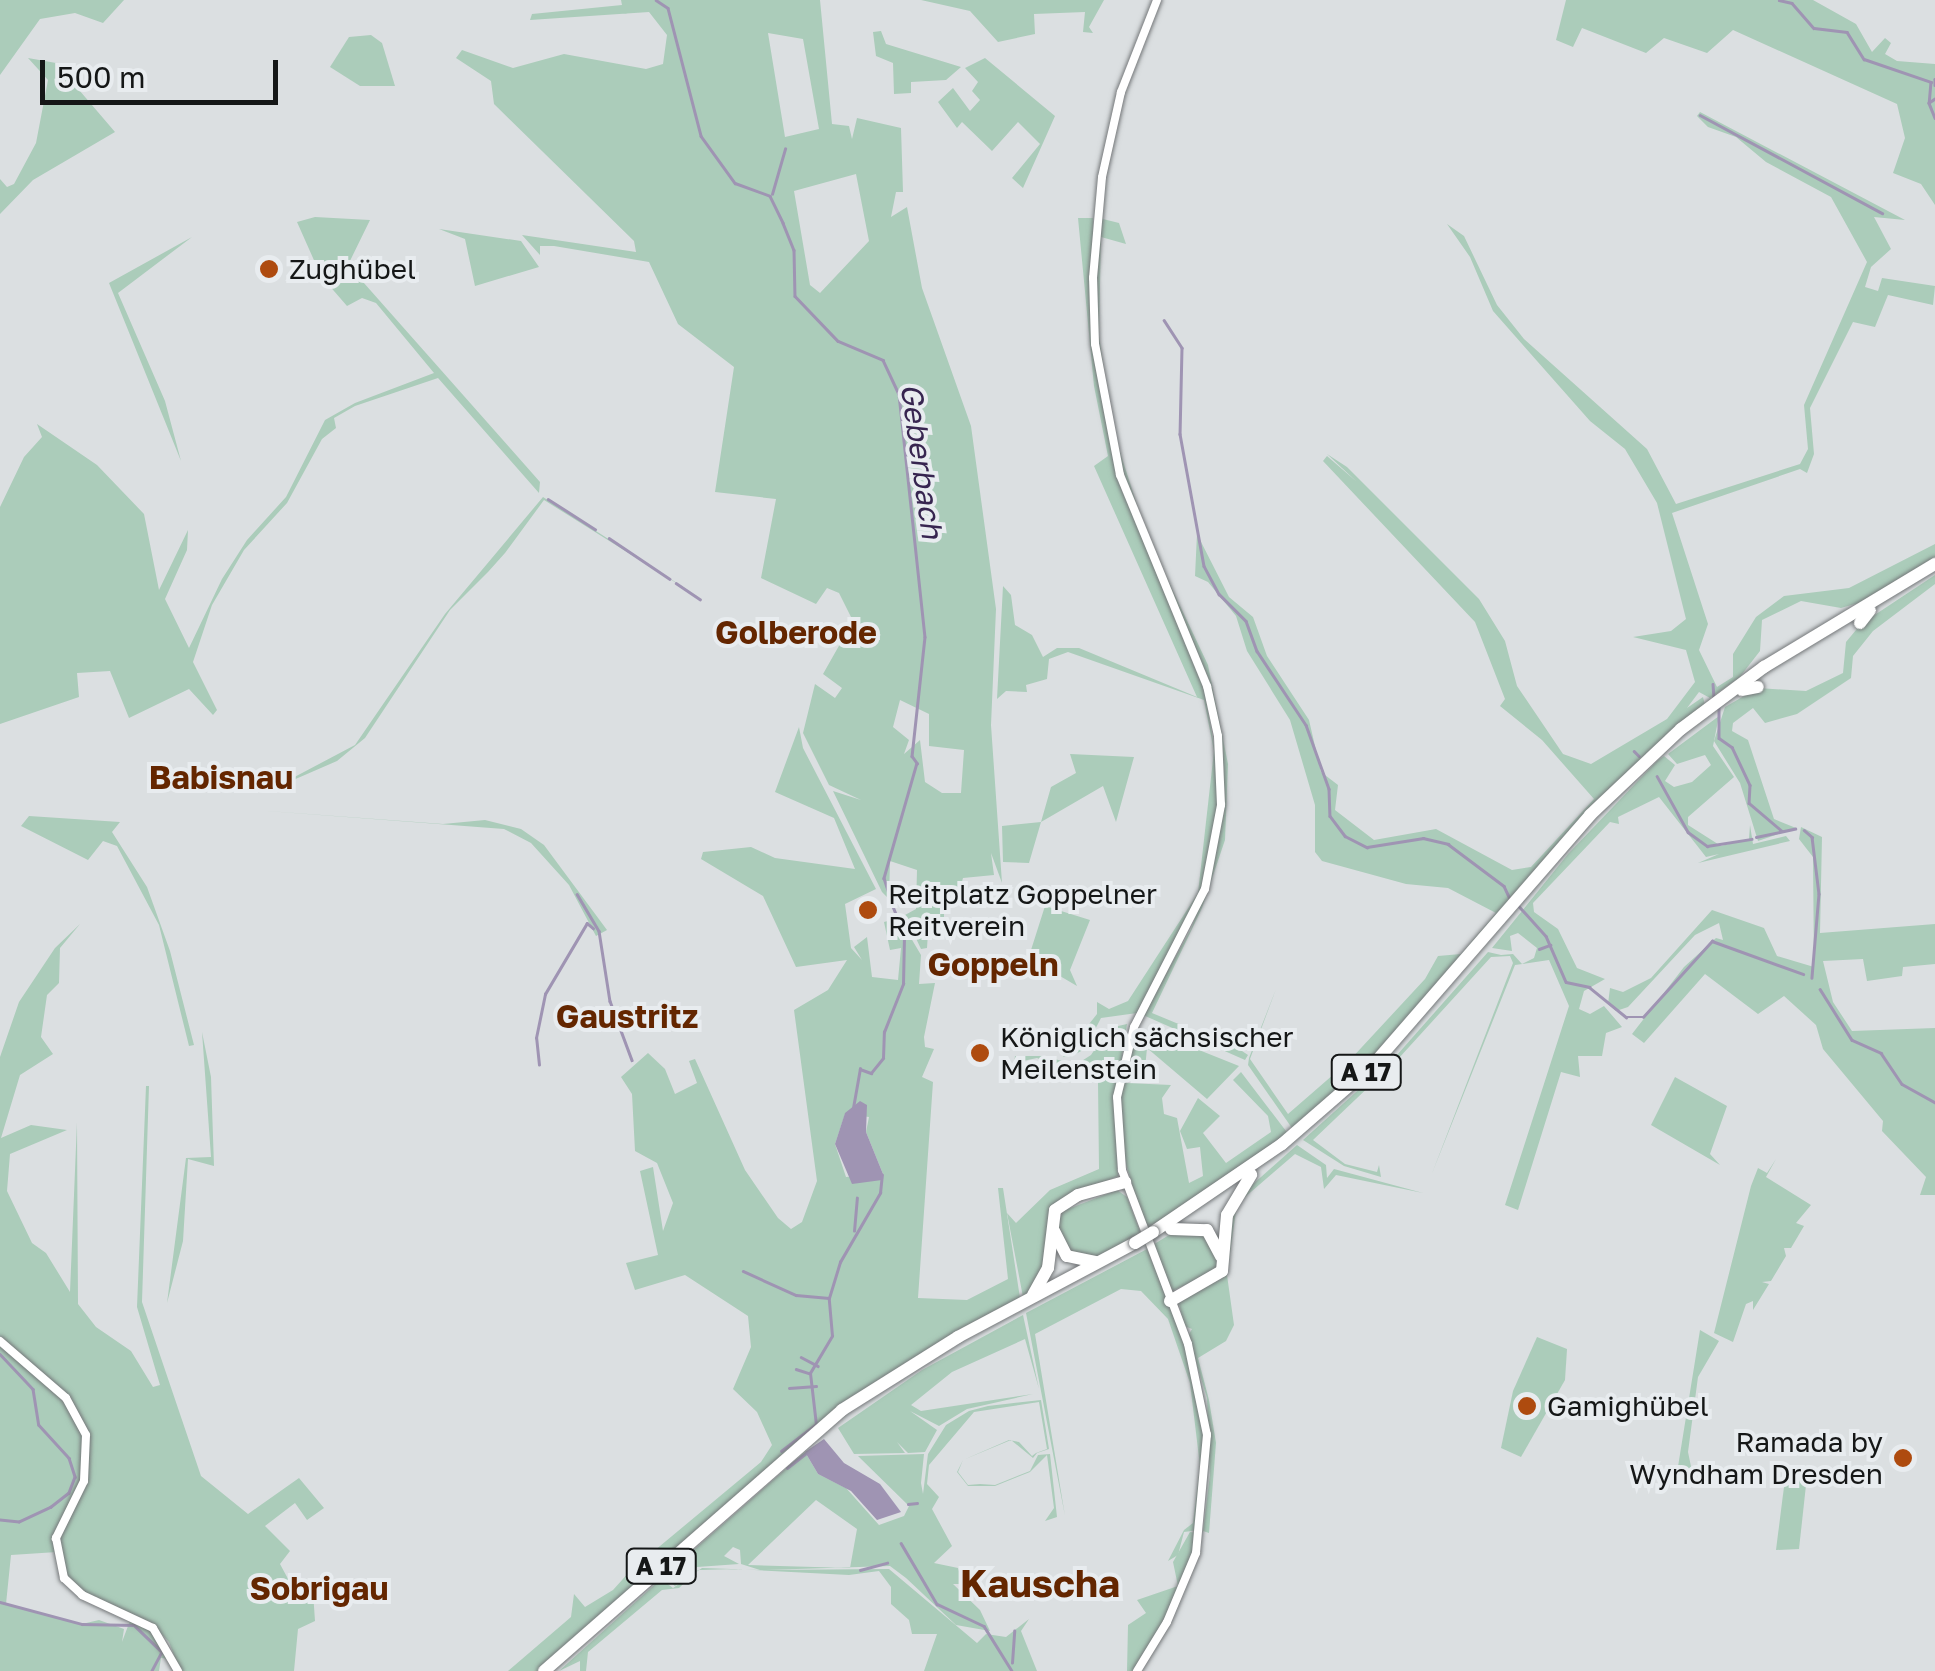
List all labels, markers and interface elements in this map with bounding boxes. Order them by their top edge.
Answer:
scale bar [45,40,282,102]
text: 500 m [57,59,146,95]
place label: Zughübel [289,252,416,286]
marker: Zughübel [258,258,280,280]
water label: Geberbach [893,381,951,541]
district label: Golberode [715,613,877,651]
district label: Babisnau [149,758,293,796]
place label: Reitplatz Goppelner Reitverein [888,877,1157,943]
marker: Reitplatz Goppelner Reitverein [857,899,879,921]
district label: Goppeln [927,945,1059,983]
district label: Gaustritz [556,997,698,1035]
place label: Königlich sächsischer Meilenstein [1000,1020,1293,1086]
marker: Königlich sächsischer Meilenstein [969,1042,991,1064]
road number: A 17 [1328,1052,1404,1092]
place label: Gamighübel [1547,1389,1709,1423]
marker: Gamighübel [1516,1395,1538,1417]
place label: Ramada by Wyndham Dresden [1629,1425,1883,1491]
marker: Ramada by Wyndham Dresden [1892,1447,1914,1469]
road number: A 17 [624,1546,698,1586]
district label: Kauscha [960,1560,1120,1606]
district label: Sobrigau [250,1569,388,1607]

